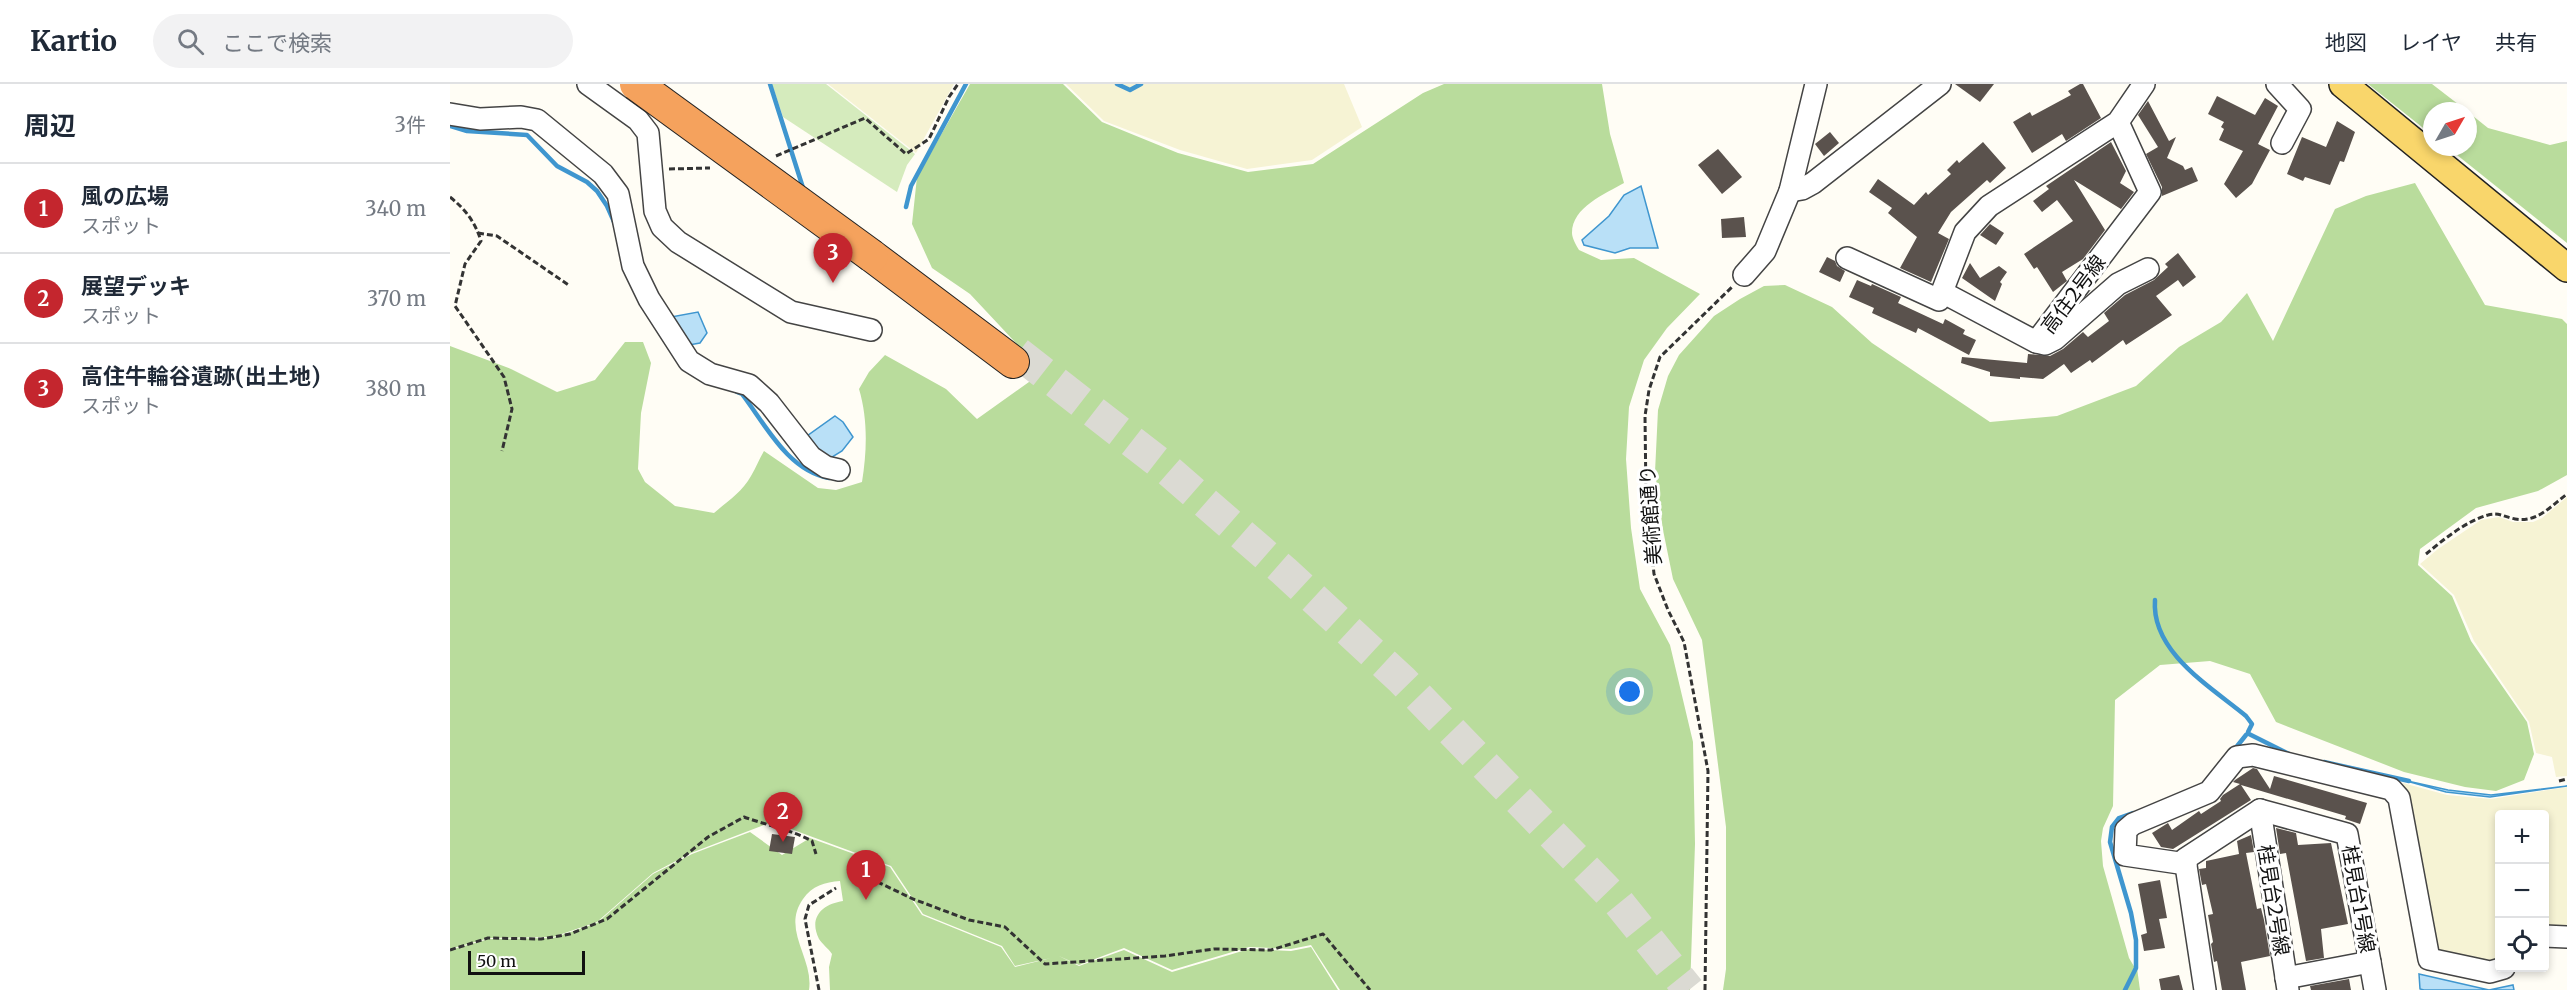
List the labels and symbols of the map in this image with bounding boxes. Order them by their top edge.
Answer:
north arrow [2423,102,2477,156]
pin: 3 [814,234,853,283]
street label: 高住2号線 [2035,250,2111,338]
street label: 美術館通り [1634,464,1666,566]
your location [1615,677,1644,706]
pin: 2 [764,792,802,842]
street label: 桂見台2号線 [2253,843,2295,957]
street label: 桂見台1号線 [2337,843,2381,955]
pin: 1 [846,850,886,900]
scale bar [468,948,585,976]

